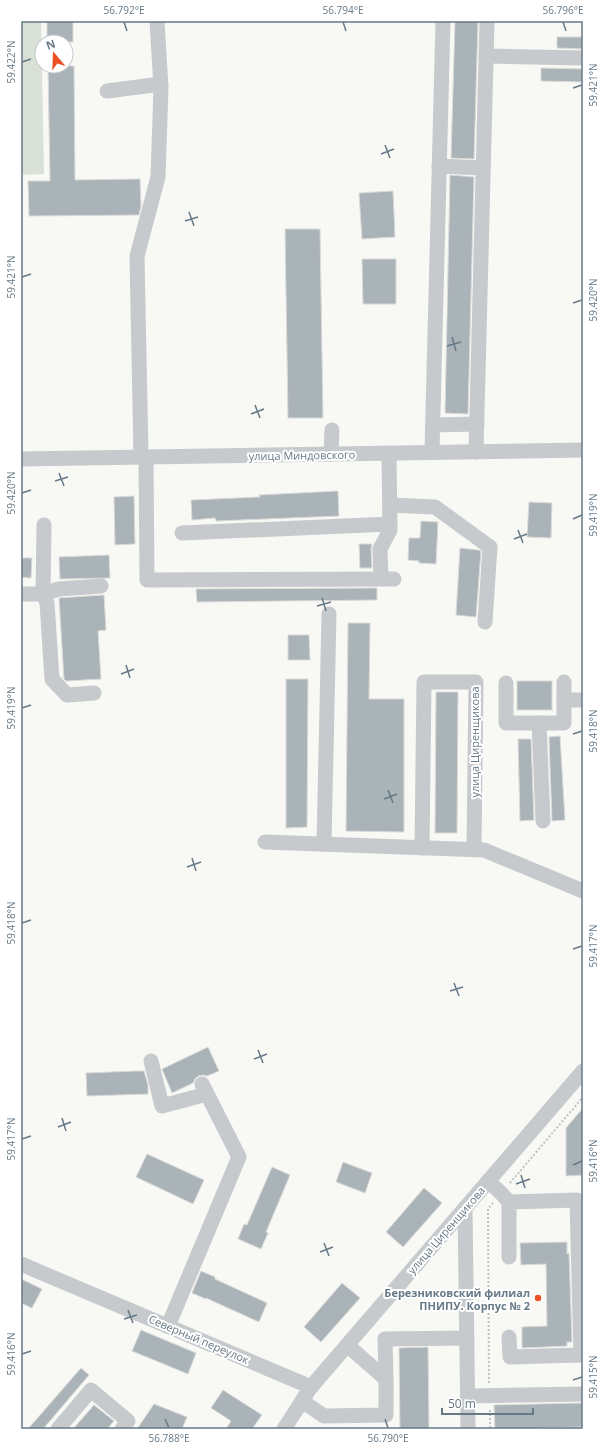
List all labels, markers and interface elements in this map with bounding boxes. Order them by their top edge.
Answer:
text: 56.792°E [103,3,145,17]
text: 56.794°E [322,3,364,17]
text: 56.796°E [542,3,584,17]
north arrow [34,34,74,74]
text: N [44,36,57,53]
text: 59.422°N [4,40,18,84]
text: 59.421°N [586,63,600,107]
text: 59.421°N [4,255,18,299]
text: 59.420°N [586,278,600,322]
street label: улица Миндовского [249,447,356,463]
text: 59.420°N [4,471,18,515]
text: 59.419°N [586,493,600,537]
text: 59.419°N [4,686,18,730]
street label: улица Циренщикова [467,686,482,798]
text: 59.418°N [586,709,600,753]
text: 59.418°N [4,901,18,945]
text: 59.417°N [586,924,600,968]
text: 59.417°N [4,1117,18,1161]
text: 59.416°N [586,1139,600,1183]
street label: улица Циренщикова [404,1183,488,1277]
place label: Березниковский филиал ПНИПУ. Корпус № 2 [384,1285,530,1313]
marker: Березниковский филиал ПНИПУ. Корпус № 2 [533,1293,543,1303]
street label: Северный переулок [147,1311,252,1367]
text: 59.416°N [4,1332,18,1376]
text: 59.415°N [586,1355,600,1399]
scale bar [442,1390,533,1416]
text: 50 m [448,1395,476,1412]
text: 56.788°E [148,1431,190,1445]
text: 56.790°E [367,1431,409,1445]

